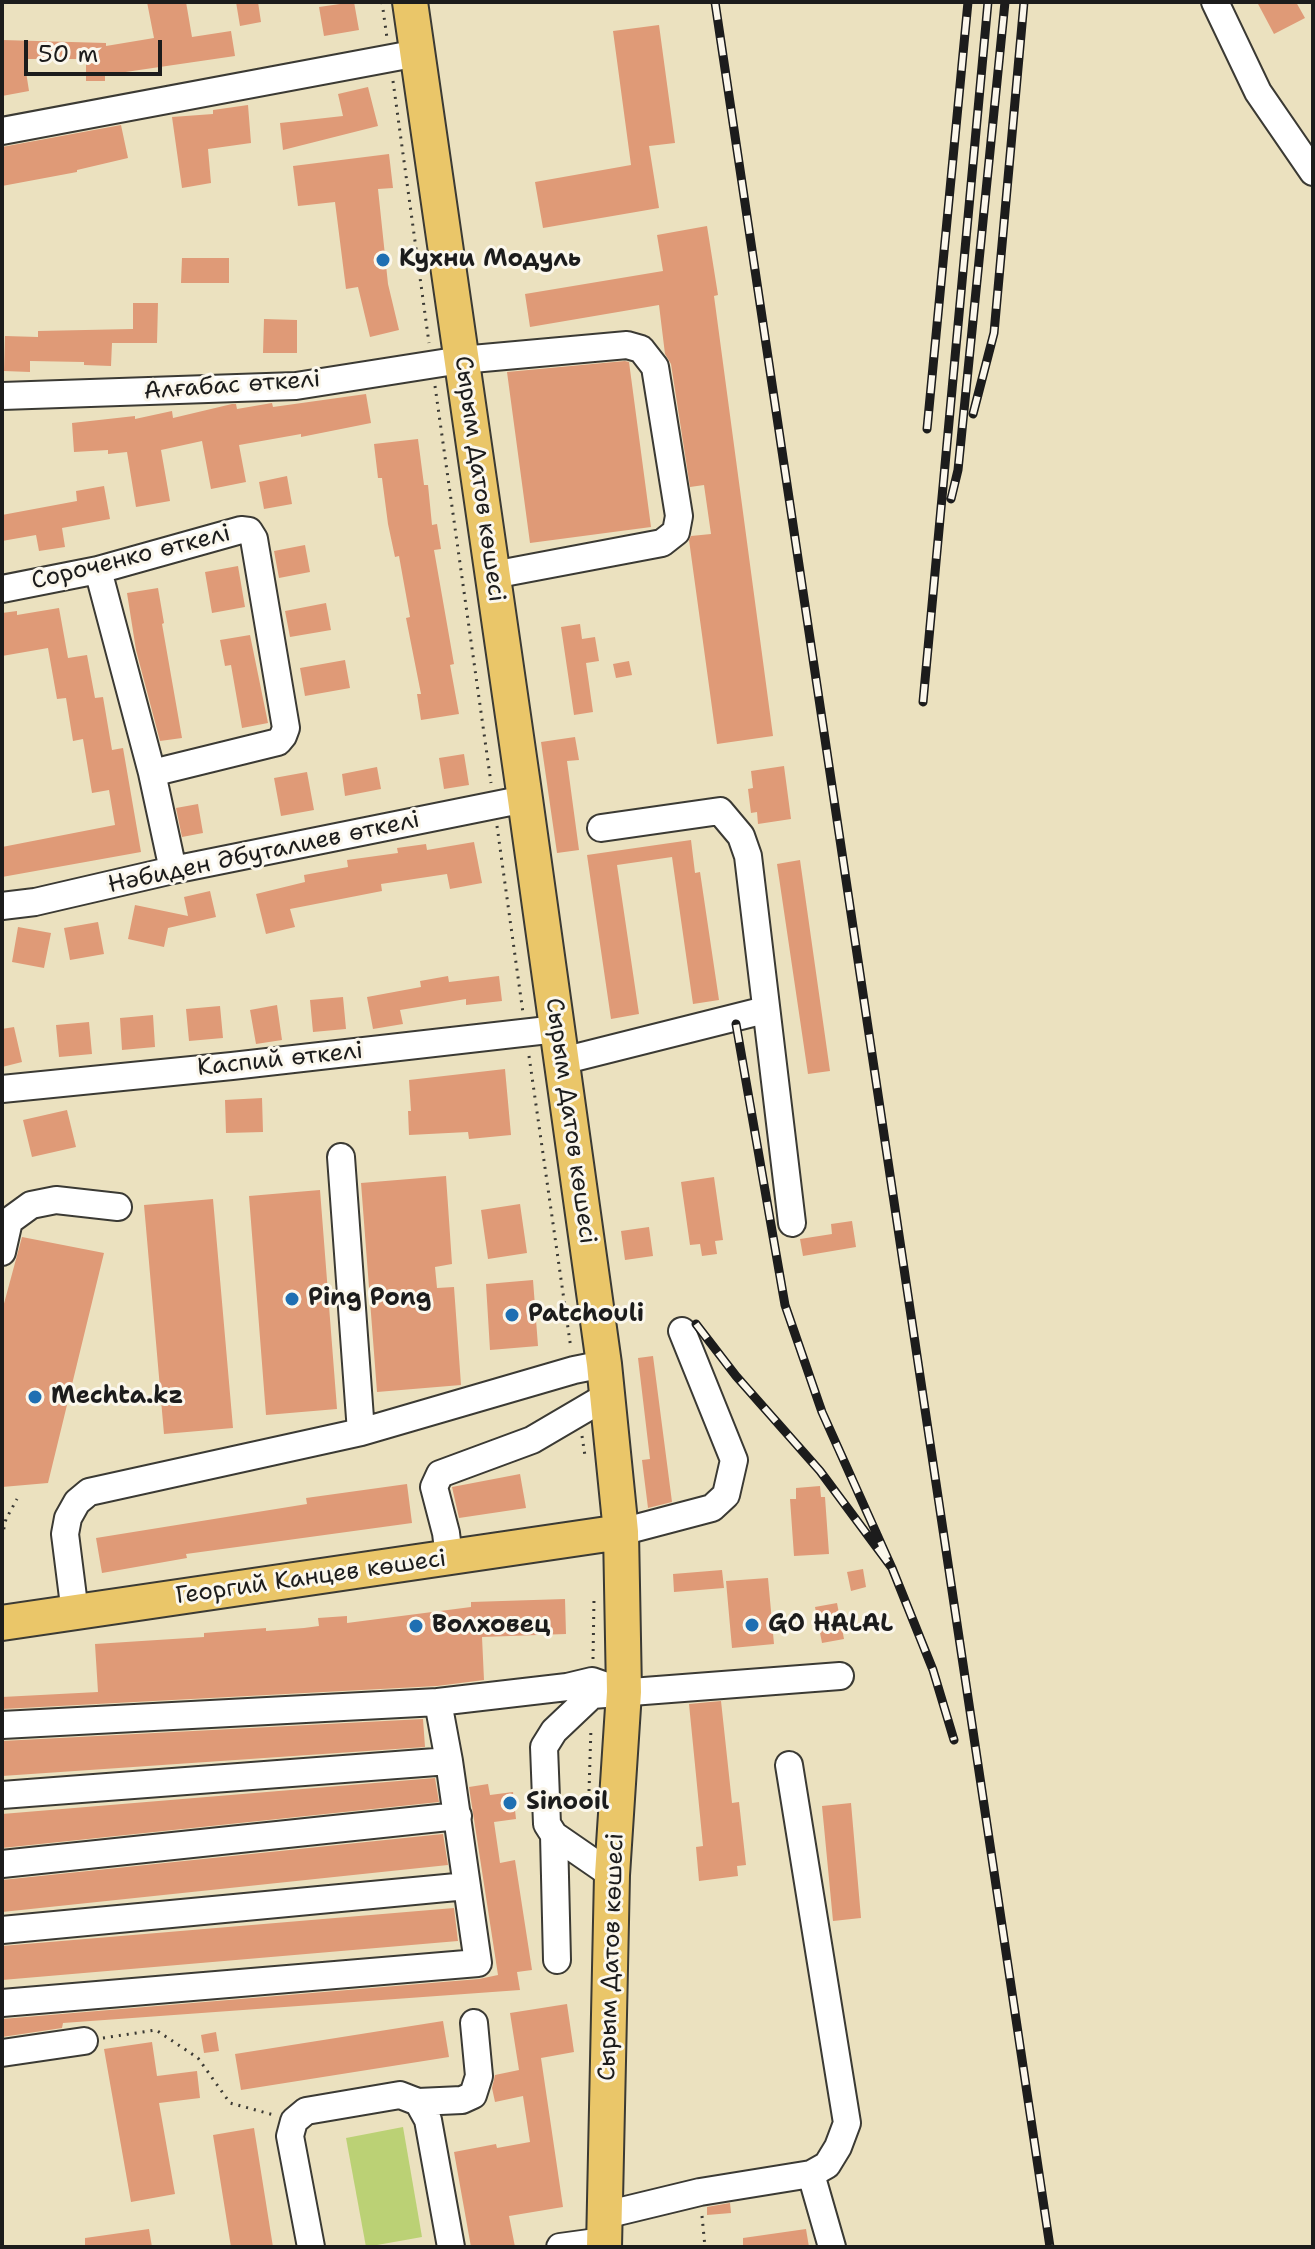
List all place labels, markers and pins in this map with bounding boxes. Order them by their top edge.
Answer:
place label: Кухни Модуль [399,246,581,274]
marker: Кухни Модуль [374,251,392,269]
place label: Ping Pong [308,1285,431,1313]
marker: Ping Pong [283,1290,301,1308]
place label: Patchouli [528,1301,644,1329]
marker: Patchouli [503,1306,521,1324]
place label: Mechta.kz [51,1383,183,1411]
marker: Mechta.kz [26,1388,44,1406]
place label: GO HALAL [768,1611,893,1639]
place label: Волховец [432,1612,550,1640]
marker: GO HALAL [743,1616,761,1634]
marker: Волховец [407,1617,425,1635]
place label: Sinooil [526,1789,609,1817]
marker: Sinooil [501,1794,519,1812]

